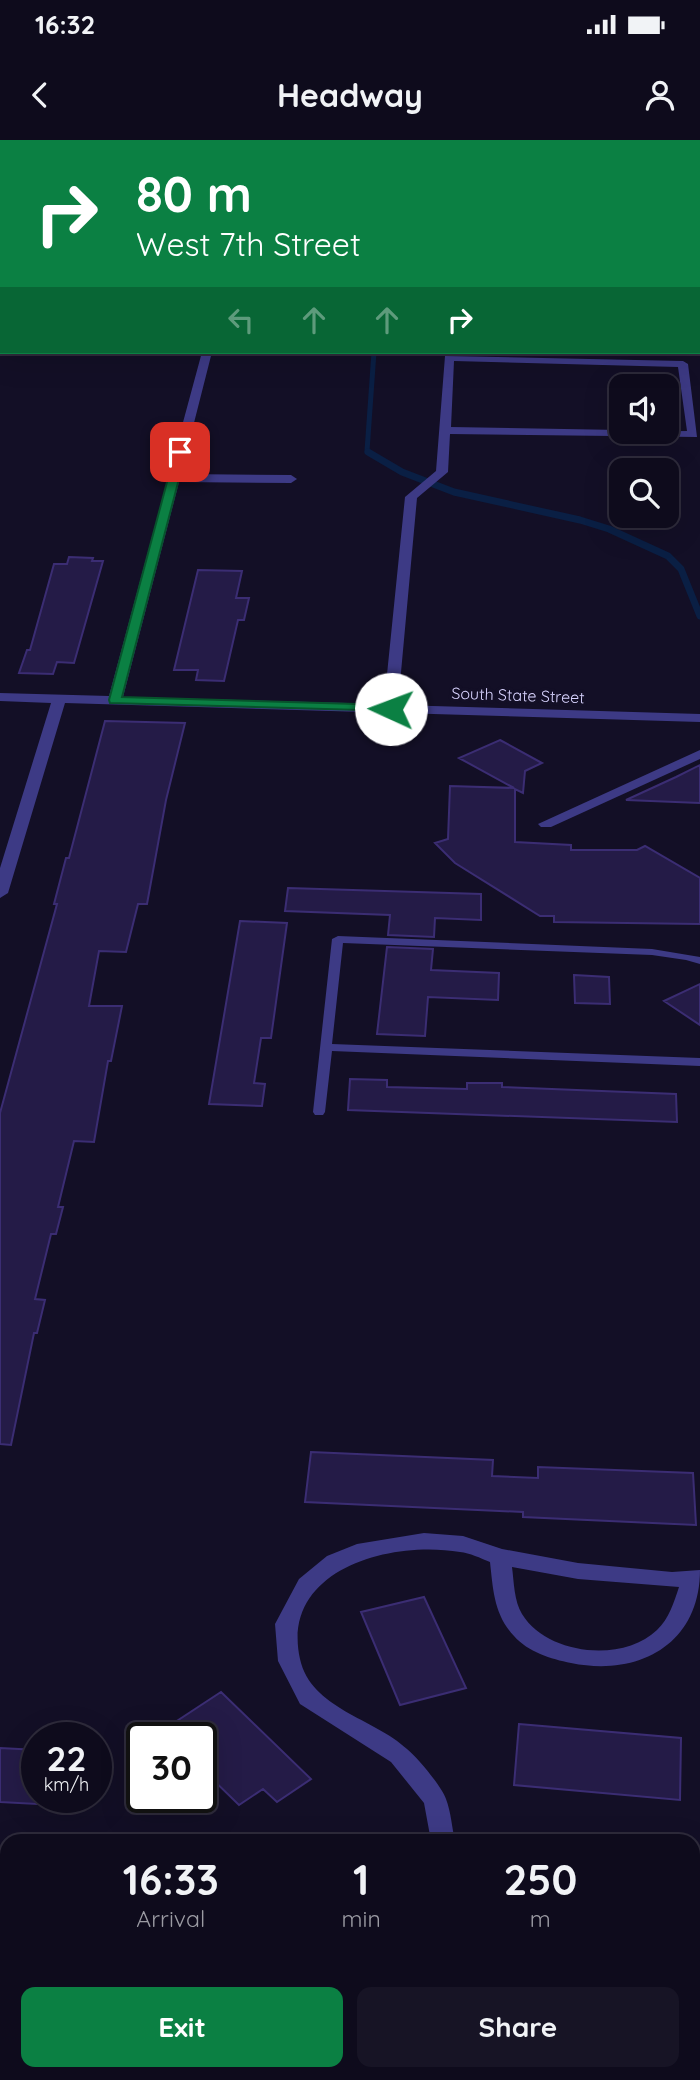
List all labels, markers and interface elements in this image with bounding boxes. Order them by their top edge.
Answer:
text: 16:32 [35,8,95,41]
text: Headway [277,75,423,115]
icon: back [21,76,59,114]
icon: person [641,76,679,114]
text: 80 m [136,163,252,224]
icon: right [21,168,112,259]
text: West 7th Street [136,224,361,264]
icon: left [222,301,260,339]
icon: ahead [295,301,333,339]
icon: ahead [368,301,406,339]
icon: right [441,301,479,339]
map controls [609,374,679,528]
button: sound [609,374,679,444]
pin [150,422,210,482]
icon: arrive [161,433,199,471]
button: search [609,458,679,528]
position arrow [354,672,428,746]
street label: South State Street [451,683,585,707]
speed limit sign: 30 [126,1722,217,1813]
text: 22 [47,1736,86,1780]
text: km/h [44,1773,89,1796]
text: 16:33 [123,1853,219,1906]
text: 1 [353,1853,369,1906]
text: 250 [503,1853,577,1906]
text: Arrival [136,1904,205,1933]
text: min [342,1904,381,1933]
text: m [530,1904,551,1933]
button: Exit [21,1987,343,2067]
button: Share [357,1987,679,2067]

